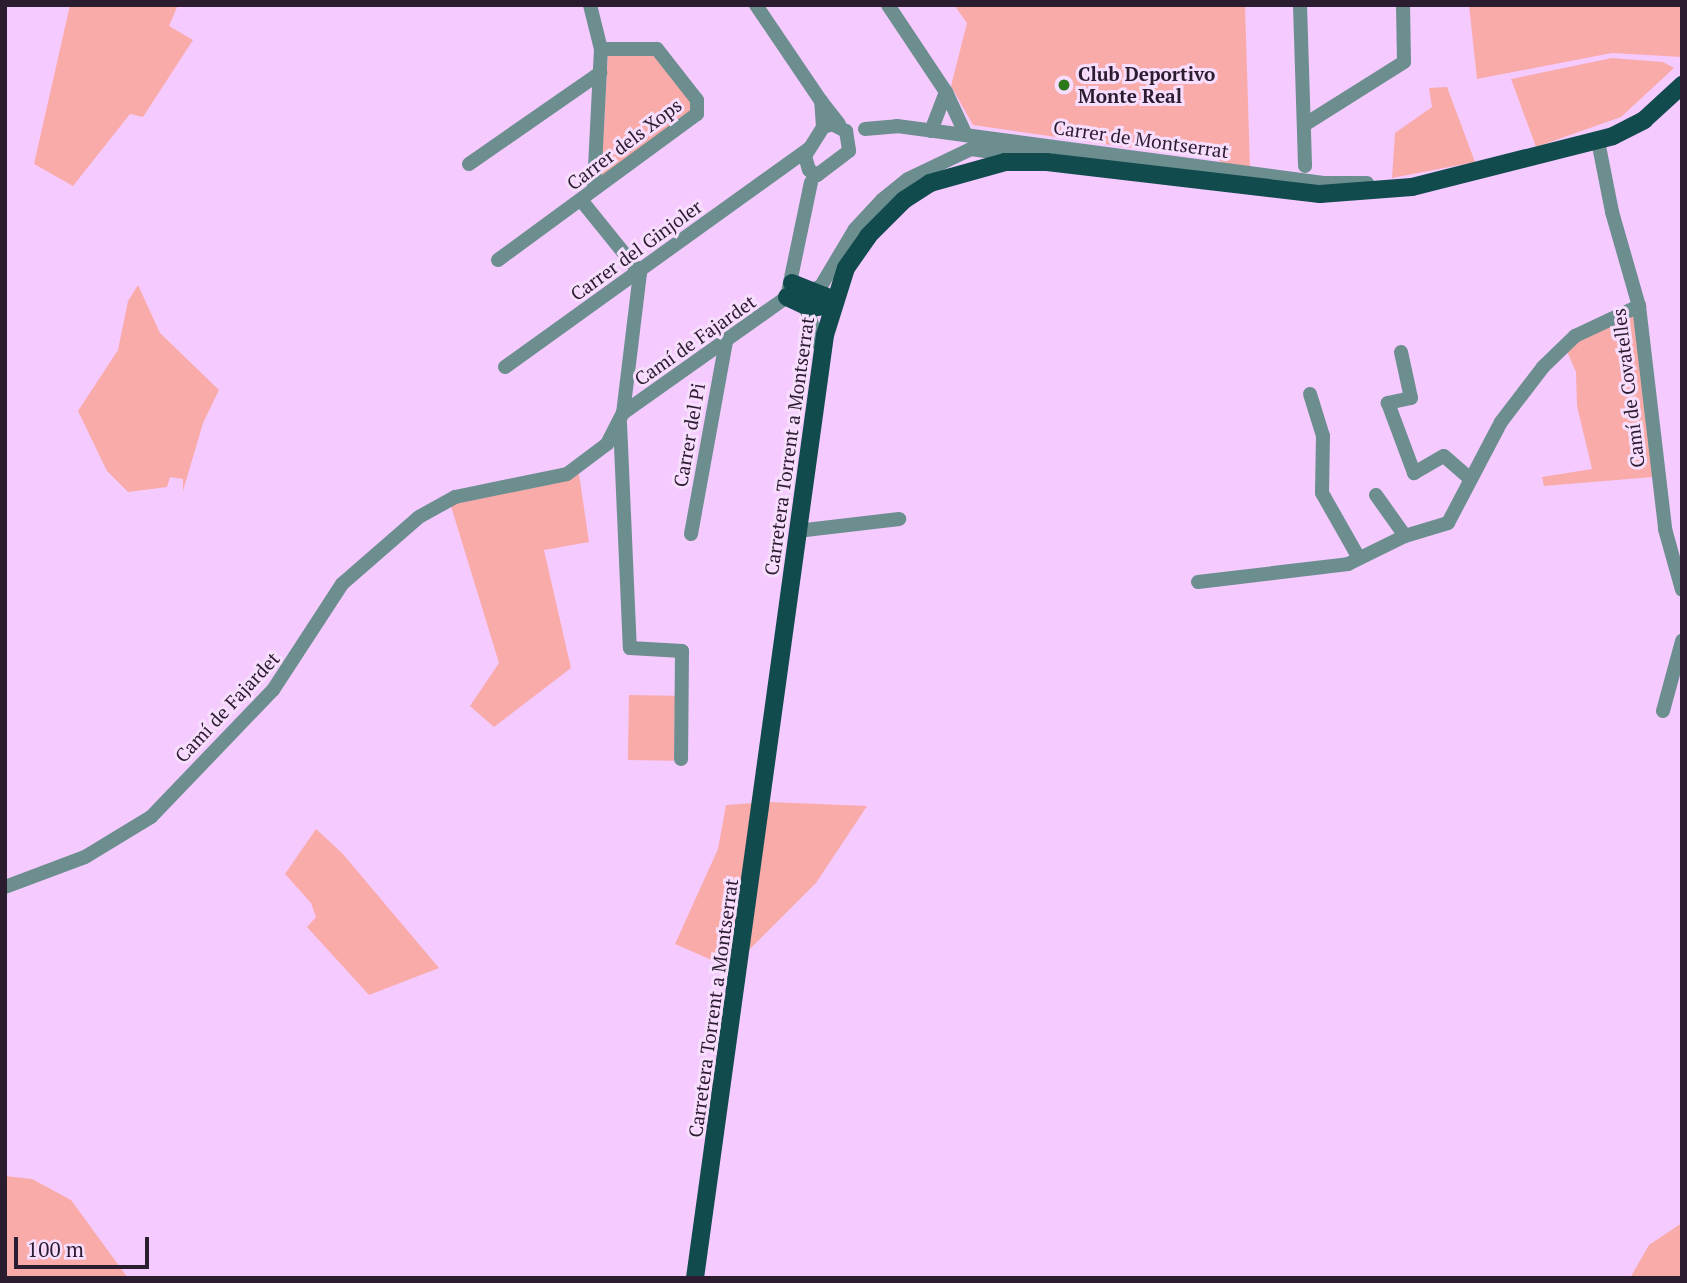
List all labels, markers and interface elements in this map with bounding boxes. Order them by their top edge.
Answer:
place label: Club Deportivo Monte Real [1078,63,1215,107]
marker: Club Deportivo Monte Real [1056,77,1072,93]
street label: Carrer dels Xops [562,93,686,195]
street label: Carrer de Montserrat [1052,115,1230,163]
street label: Carrer del Ginjoler [566,195,706,305]
street label: Camí de Fajardet [630,290,760,390]
street label: Camí de Covatelles [1607,307,1649,469]
street label: Carretera Torrent a Montserrat [760,315,818,577]
street label: Carrer del Pi [669,381,709,489]
street label: Camí de Fajardet [170,647,284,767]
street label: Carretera Torrent a Montserrat [684,877,742,1139]
scale bar [18,1224,152,1268]
text: 100 m [27,1235,84,1263]

